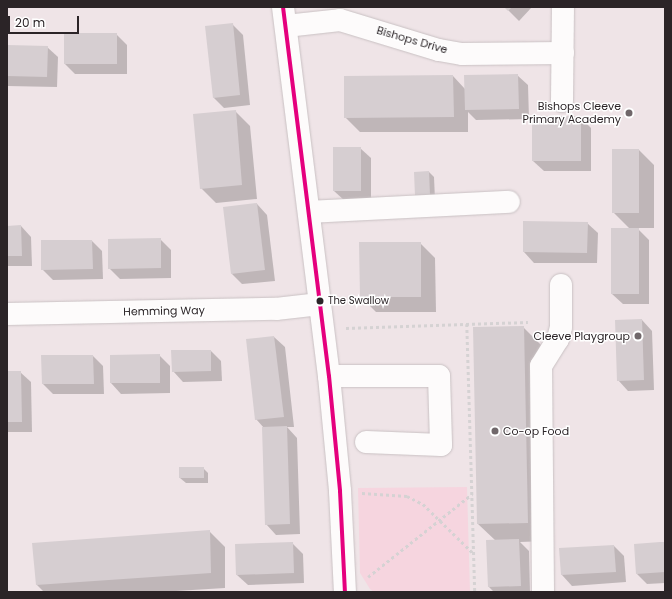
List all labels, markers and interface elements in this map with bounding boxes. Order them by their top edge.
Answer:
scale bar [10,8,81,34]
text: 20 m [15,14,45,31]
street label: Bishops Drive [375,24,449,56]
place label: Bishops Cleeve Primary Academy [523,100,621,126]
marker: Bishops Cleeve Primary Academy [624,108,634,118]
place label: The Swallow [328,295,389,307]
marker: The Swallow [315,296,325,306]
street label: Hemming Way [123,304,205,318]
place label: Cleeve Playgroup [533,329,630,343]
marker: Cleeve Playgroup [633,331,643,341]
place label: Co-op Food [503,424,569,438]
marker: Co-op Food [490,426,500,436]

